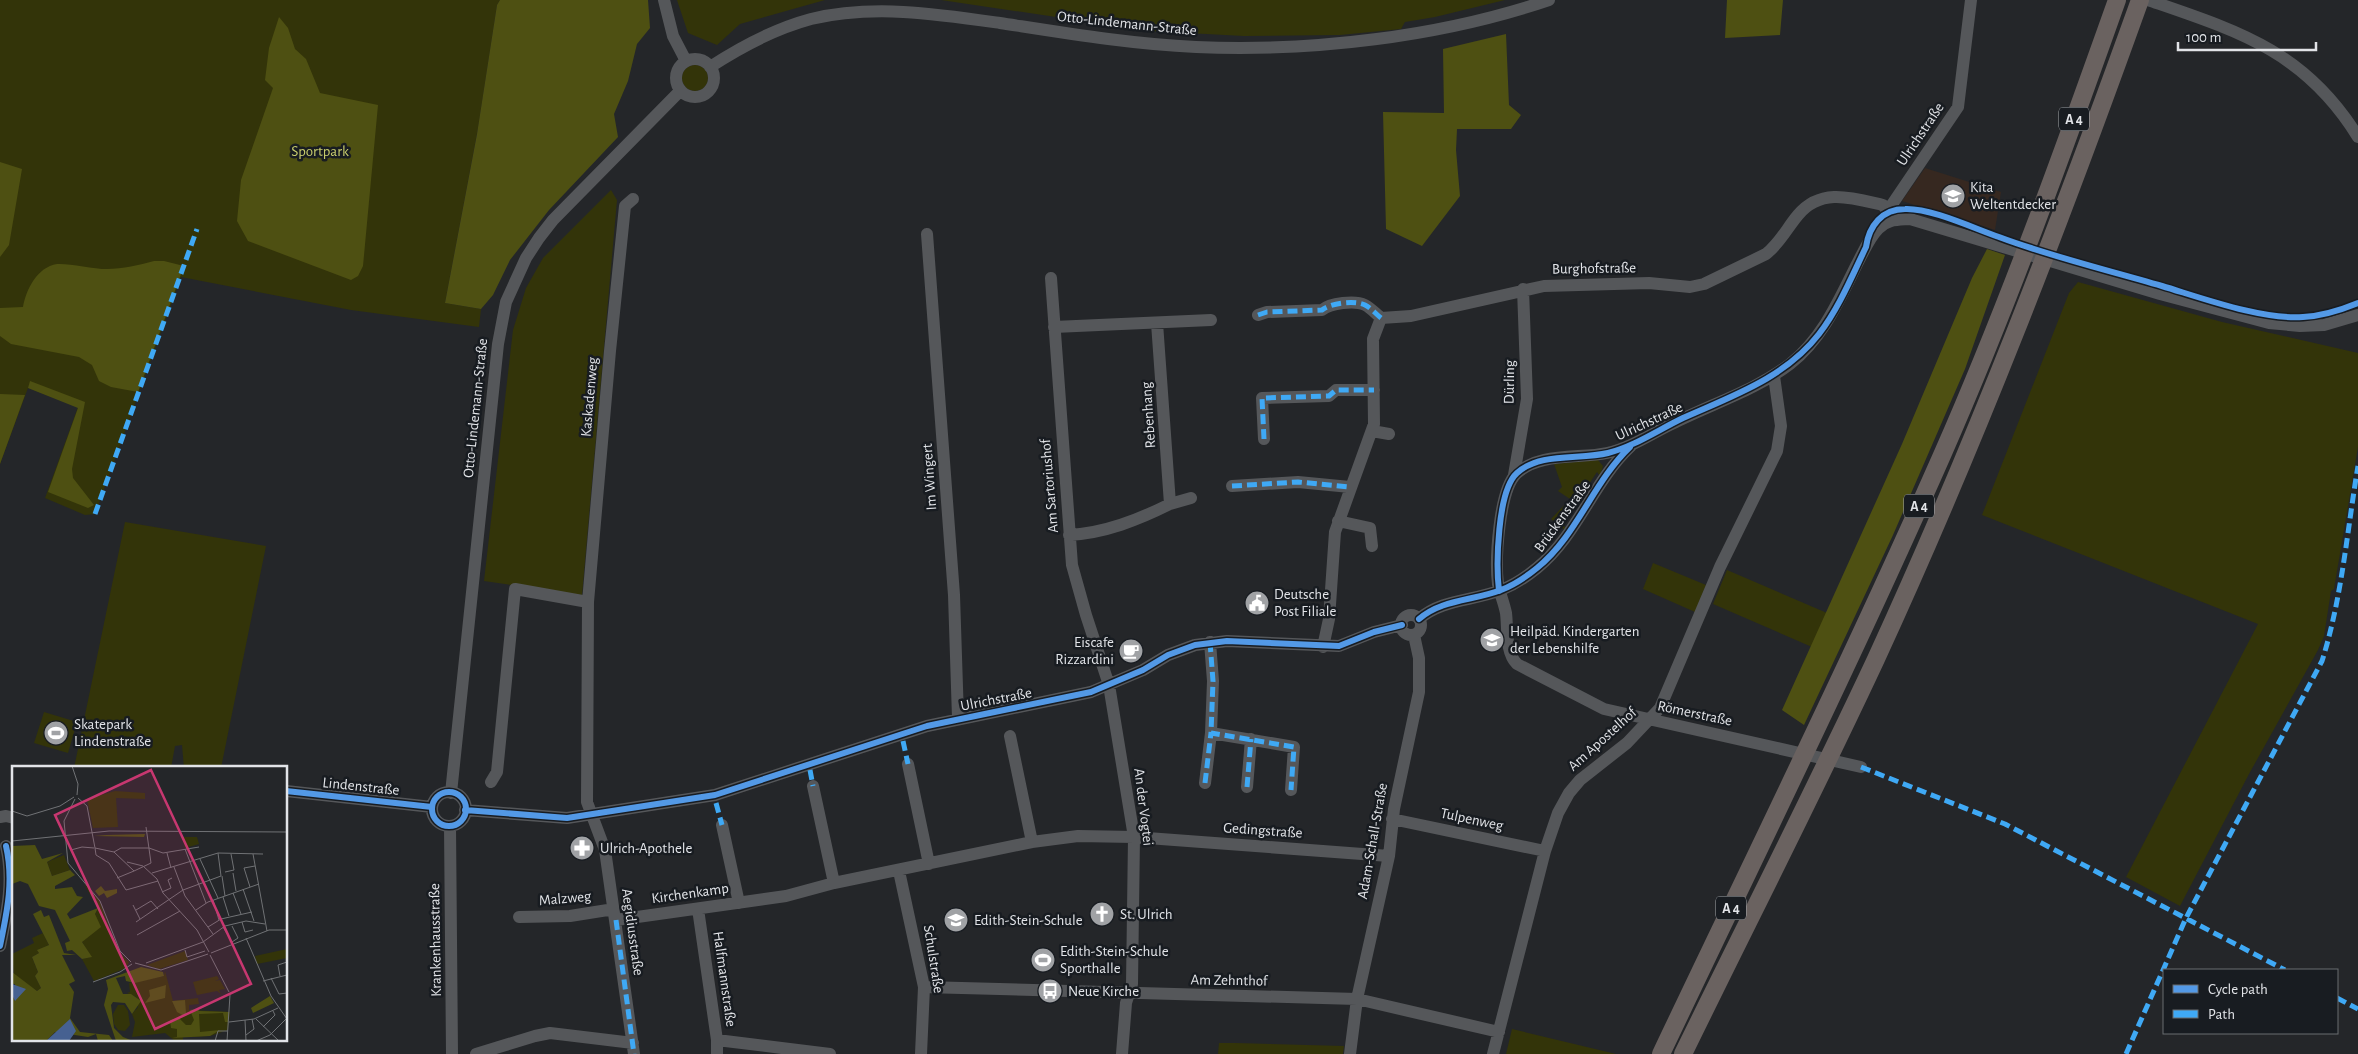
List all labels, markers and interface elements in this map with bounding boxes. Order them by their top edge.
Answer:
street label: Otto-Lindemann-Straße [1056,9,1197,38]
scale bar [2178,20,2316,52]
text: 100 m [2186,30,2221,45]
street label: Ulrichstraße [1894,100,1947,168]
road number: A 4 [2059,108,2089,130]
park label: Sportpark [291,144,349,159]
place label: Kita Weltentdecker [1970,180,2056,212]
school or university icon: Kita Weltentdecker [1940,183,1966,209]
street label: Burghofstraße [1552,260,1636,277]
street label: Otto-Lindemann-Straße [461,338,490,479]
street label: Kaskadenweg [579,356,601,438]
street label: Dürling [1502,359,1517,404]
street label: Rebenhang [1139,380,1158,449]
street label: Ulrichstraße [1613,399,1685,444]
street label: Am Sartoriushof [1038,437,1061,534]
street label: Im Wingert [920,443,939,511]
street label: Brückenstraße [1531,478,1593,555]
road number: A 4 [1904,494,1934,518]
place label: Deutsche Post Filiale [1274,587,1336,619]
public building icon: Deutsche Post Filiale [1244,590,1270,616]
place label: Heilpäd. Kindergarten der Lebenshilfe [1510,624,1640,656]
school or university icon: Heilpäd. Kindergarten der Lebenshilfe [1479,627,1505,653]
place label: Eiscafe Rizzardini [1055,635,1114,667]
cafe icon: Eiscafe Rizzardini [1118,638,1144,664]
street label: Ulrichstraße [959,685,1033,714]
street label: Römerstraße [1656,698,1734,729]
street label: Am Apostelhof [1565,704,1641,774]
place label: Skatepark Lindenstraße [74,717,151,749]
sports icon: Skatepark Lindenstraße [43,720,69,746]
inset map [12,766,288,1042]
street label: An der Vogtei [1131,767,1156,847]
street label: Lindenstraße [322,775,400,798]
street label: Adam-Schall-Straße [1355,782,1390,900]
street label: Tulpenweg [1439,806,1505,834]
street label: Gedingstraße [1223,820,1303,841]
pharmacy icon: Ulrich-Apothele [569,835,595,861]
place label: Ulrich-Apothele [600,841,693,856]
street label: Kirchenkamp [650,881,730,906]
street label: Krankenhausstraße [427,883,444,997]
street label: Aegidiusstraße [619,888,646,977]
street label: Malzweg [538,889,593,908]
road number: A 4 [1716,896,1746,920]
church icon: St. Ulrich [1089,901,1115,927]
school or university icon: Edith-Stein-Schule [943,907,969,933]
place label: St. Ulrich [1120,907,1172,922]
place label: Edith-Stein-Schule [974,913,1083,928]
street label: Schulstraße [921,924,946,994]
street label: Halfmannstraße [710,930,739,1028]
place label: Edith-Stein-Schule Sporthalle [1060,944,1169,976]
sports icon: Edith-Stein-Schule Sporthalle [1030,947,1056,973]
legend [2163,969,2338,1034]
street label: Am Zehnthof [1190,972,1269,989]
bus stop icon: Neue Kirche [1037,978,1063,1004]
text: Cycle path [2208,982,2268,997]
place label: Neue Kirche [1068,984,1139,999]
text: Path [2208,1007,2235,1022]

